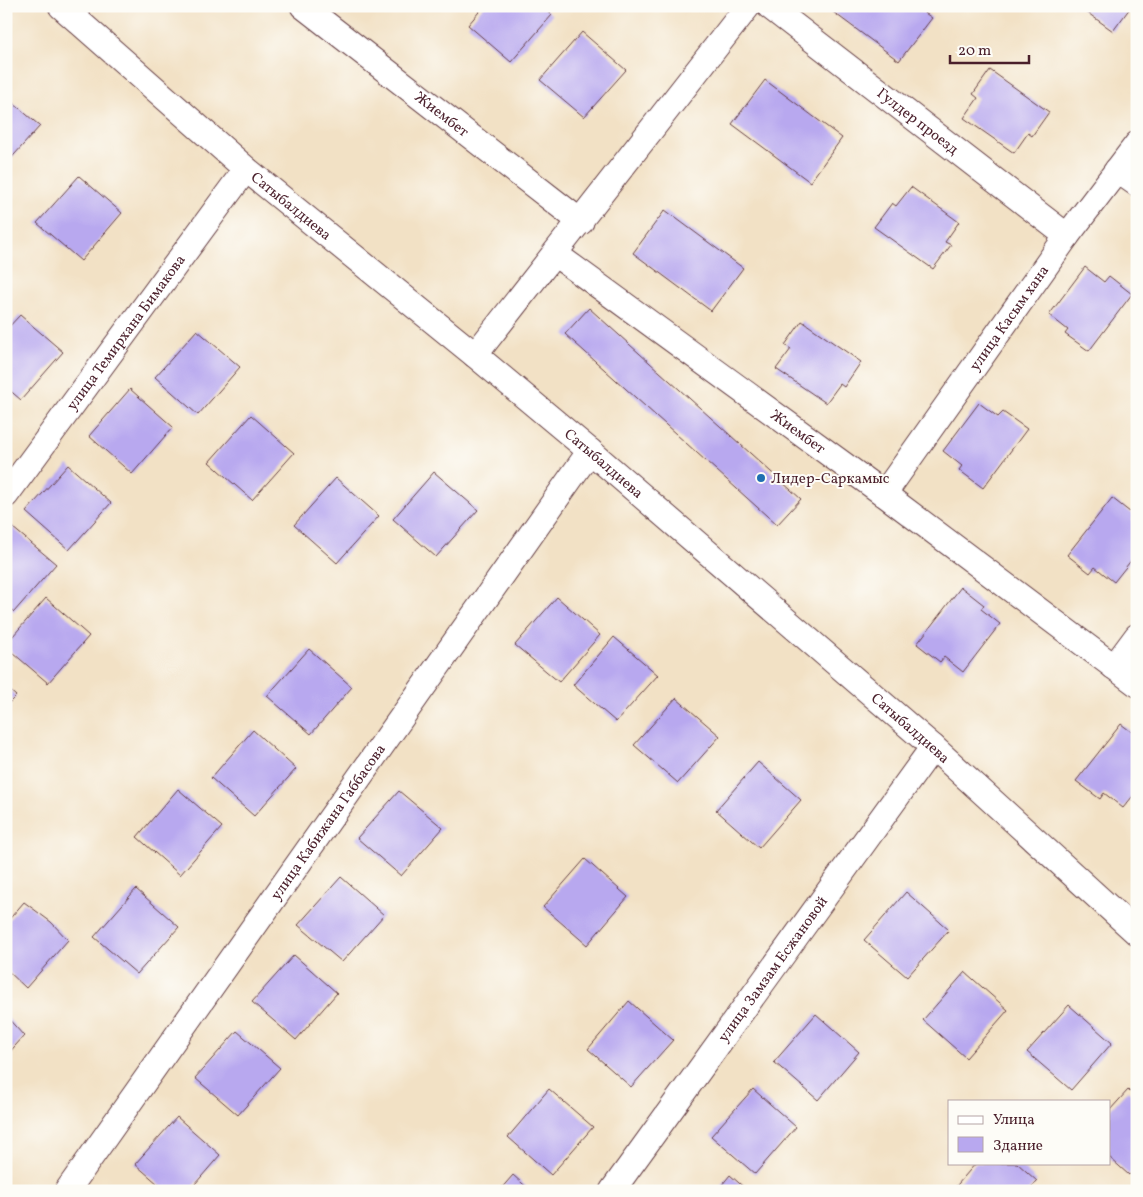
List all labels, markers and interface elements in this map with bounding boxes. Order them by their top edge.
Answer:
scale bar [950,32,1029,64]
text: 20 m [958,41,991,62]
street label: Гулдер проезд [872,84,963,161]
street label: Жиембет [409,87,473,143]
street label: Сатыбалдиева [246,168,335,246]
street label: улица Темирхана Бимакова [63,251,191,416]
street label: улица Касым хана [965,262,1055,376]
street label: Жиембет [765,405,830,460]
street label: Сатыбалдиева [559,425,647,504]
place label: Лидер-Саркамыс [771,469,890,490]
marker: Лидер-Саркамыс [755,472,767,484]
street label: Сатыбалдиева [866,689,954,769]
street label: улица Кабижана Габбасова [267,740,392,905]
street label: улица Замзам Есжановой [714,893,834,1047]
legend [948,1100,1110,1164]
text: Улица [993,1110,1035,1131]
text: Здание [993,1136,1043,1157]

